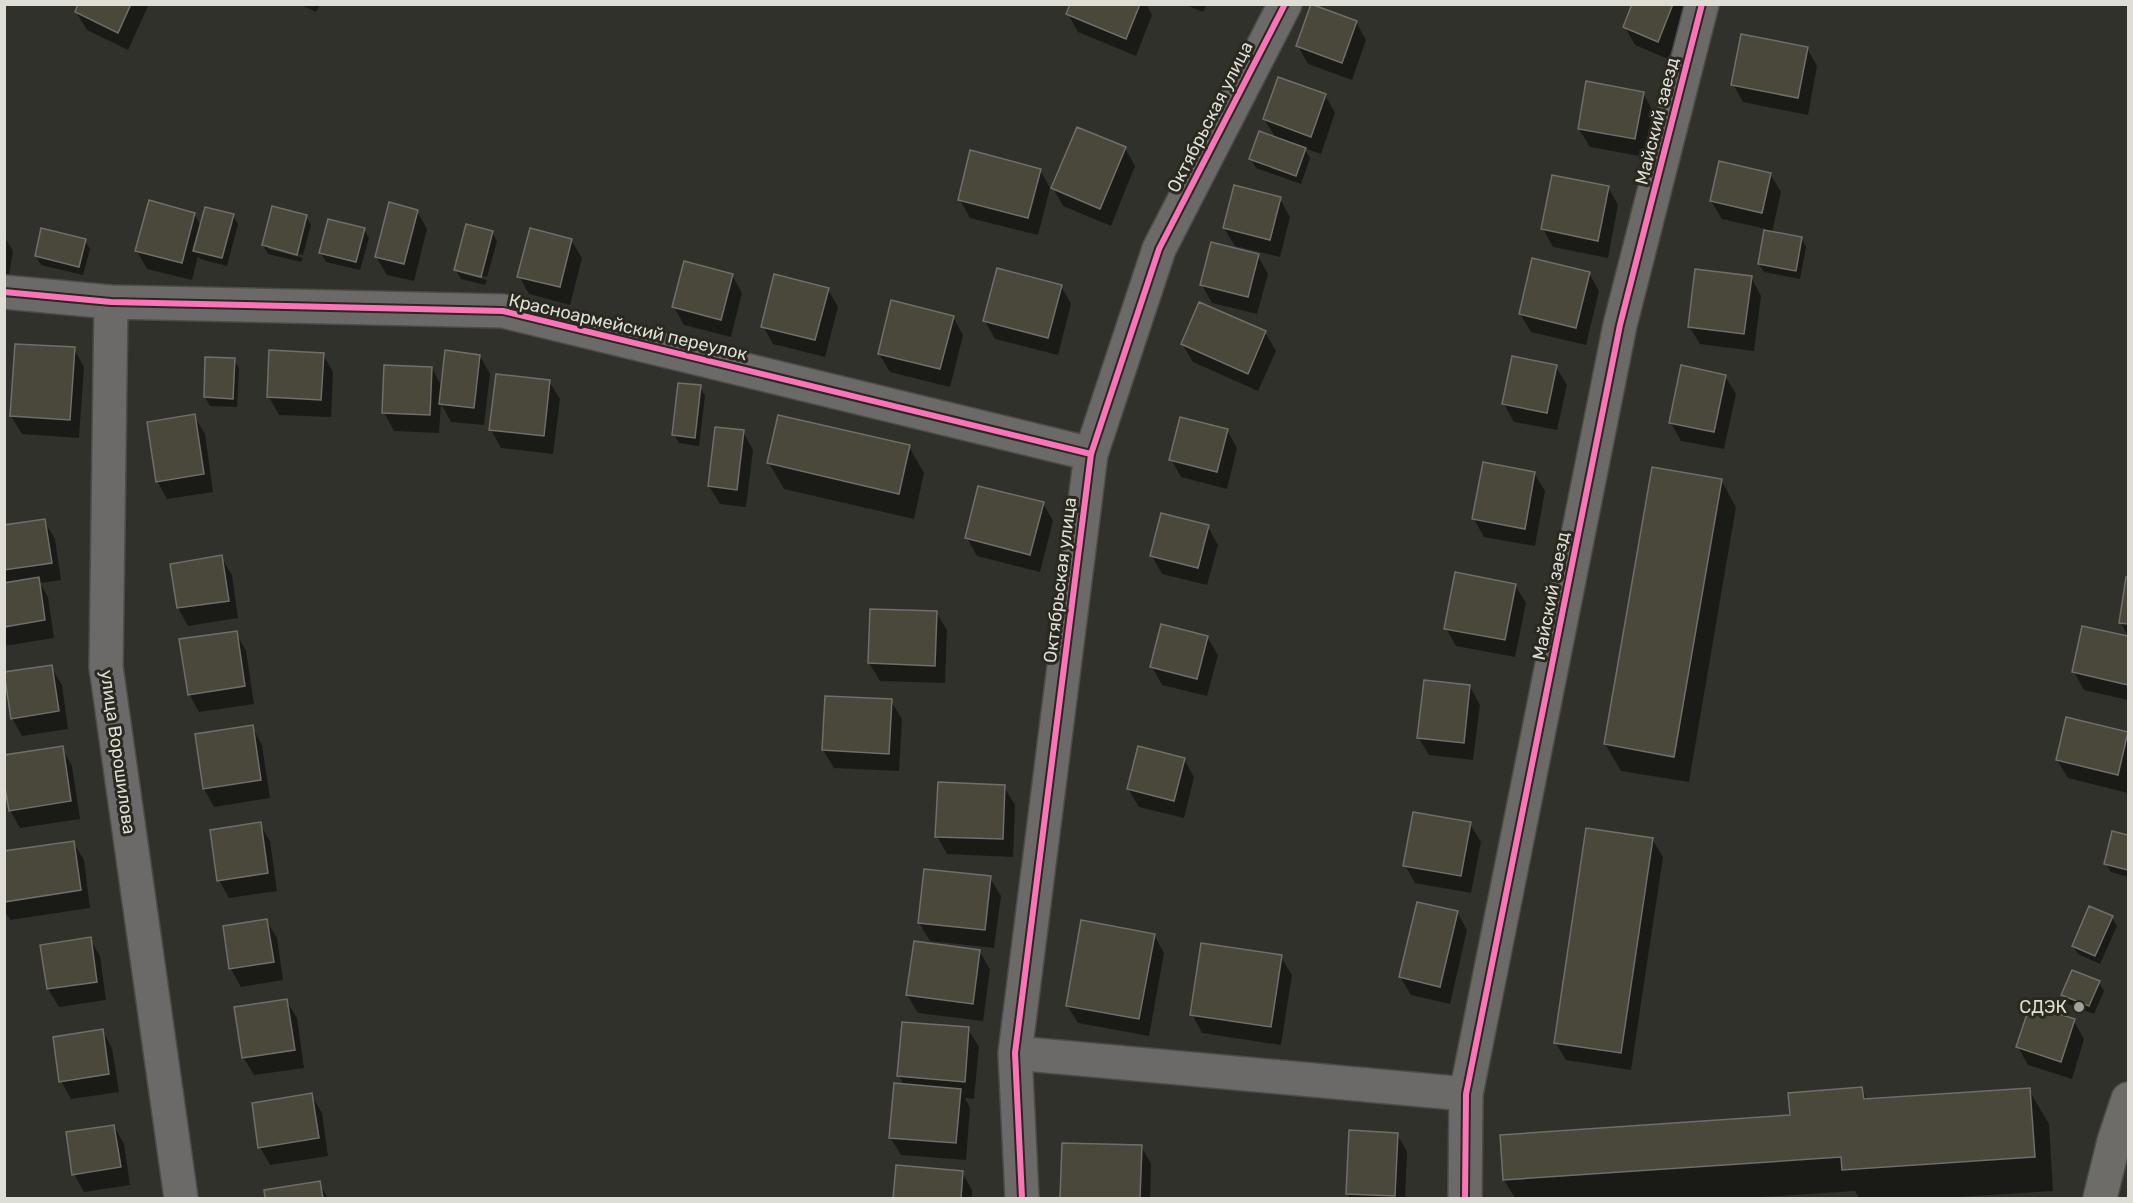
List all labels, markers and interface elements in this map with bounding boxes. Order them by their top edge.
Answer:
street label: Октябрьская улица [1162,38,1258,196]
street label: Майский заезд [1631,55,1683,187]
street label: Красноармейский переулок [507,289,750,365]
street label: Октябрьская улица [1039,496,1081,664]
street label: Майский заезд [1528,530,1574,662]
street label: улица Ворошилова [96,669,140,835]
place label: СДЭК [2019,996,2067,1018]
marker: СДЭК [2072,1000,2086,1014]

